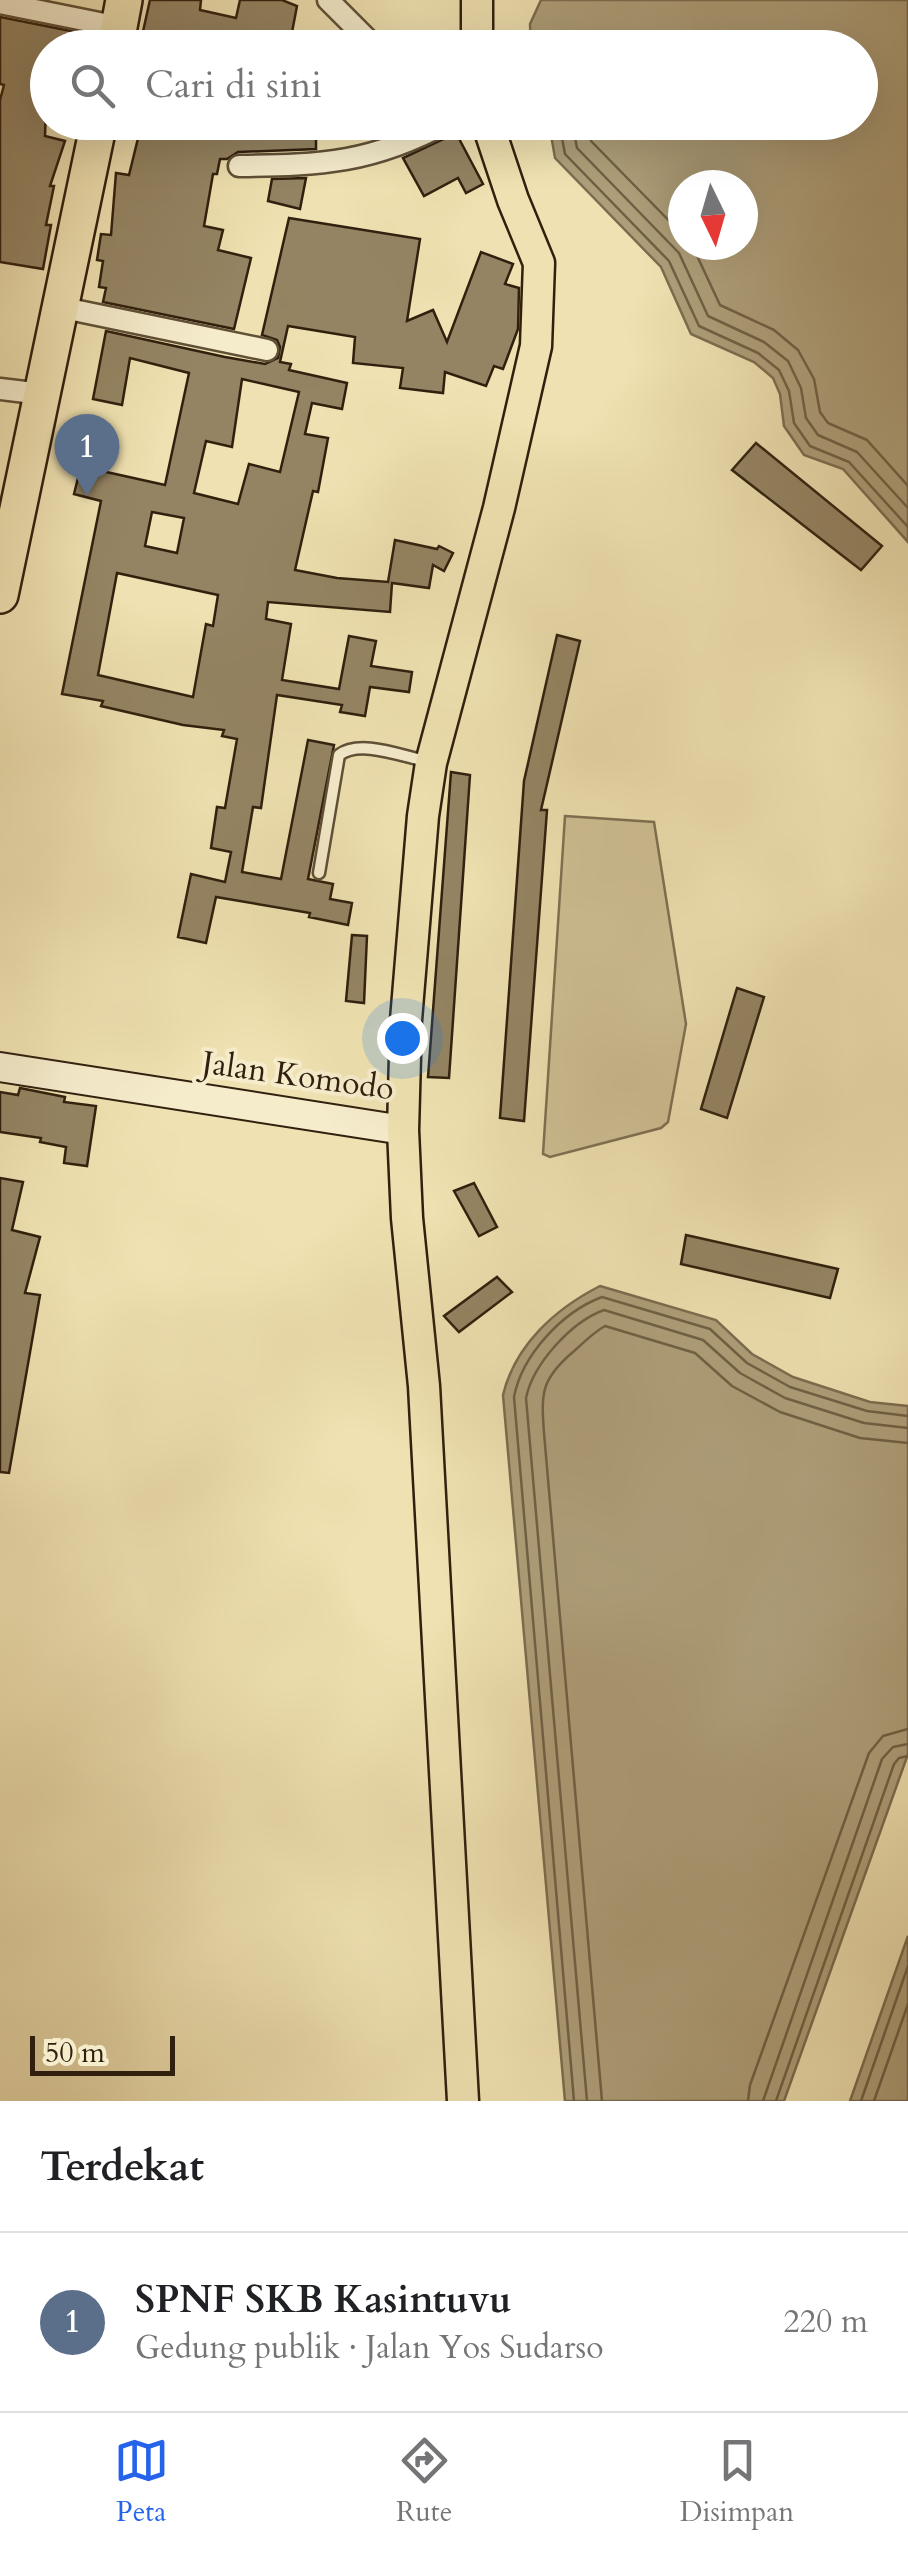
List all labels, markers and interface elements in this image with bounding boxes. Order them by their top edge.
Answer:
search box [30,30,878,140]
icon: search [65,58,120,113]
text: Cari di sini [145,59,322,111]
north arrow [668,170,758,260]
pin: 1 [54,414,120,496]
your location [377,1013,428,1064]
street label: Jalan Komodo [195,1040,397,1111]
scale bar [30,2031,175,2076]
text: 50 m [45,2034,105,2072]
text: Terdekat [40,2138,204,2195]
text: SPNF SKB Kasintuvu [135,2274,511,2326]
text: 1 [64,2300,81,2344]
text: 220 m [783,2300,868,2344]
text: Gedung publik · Jalan Yos Sudarso [135,2326,604,2370]
tab: Peta [114,2433,169,2531]
tab: Rute [396,2433,452,2531]
tab: Disimpan [680,2433,794,2531]

